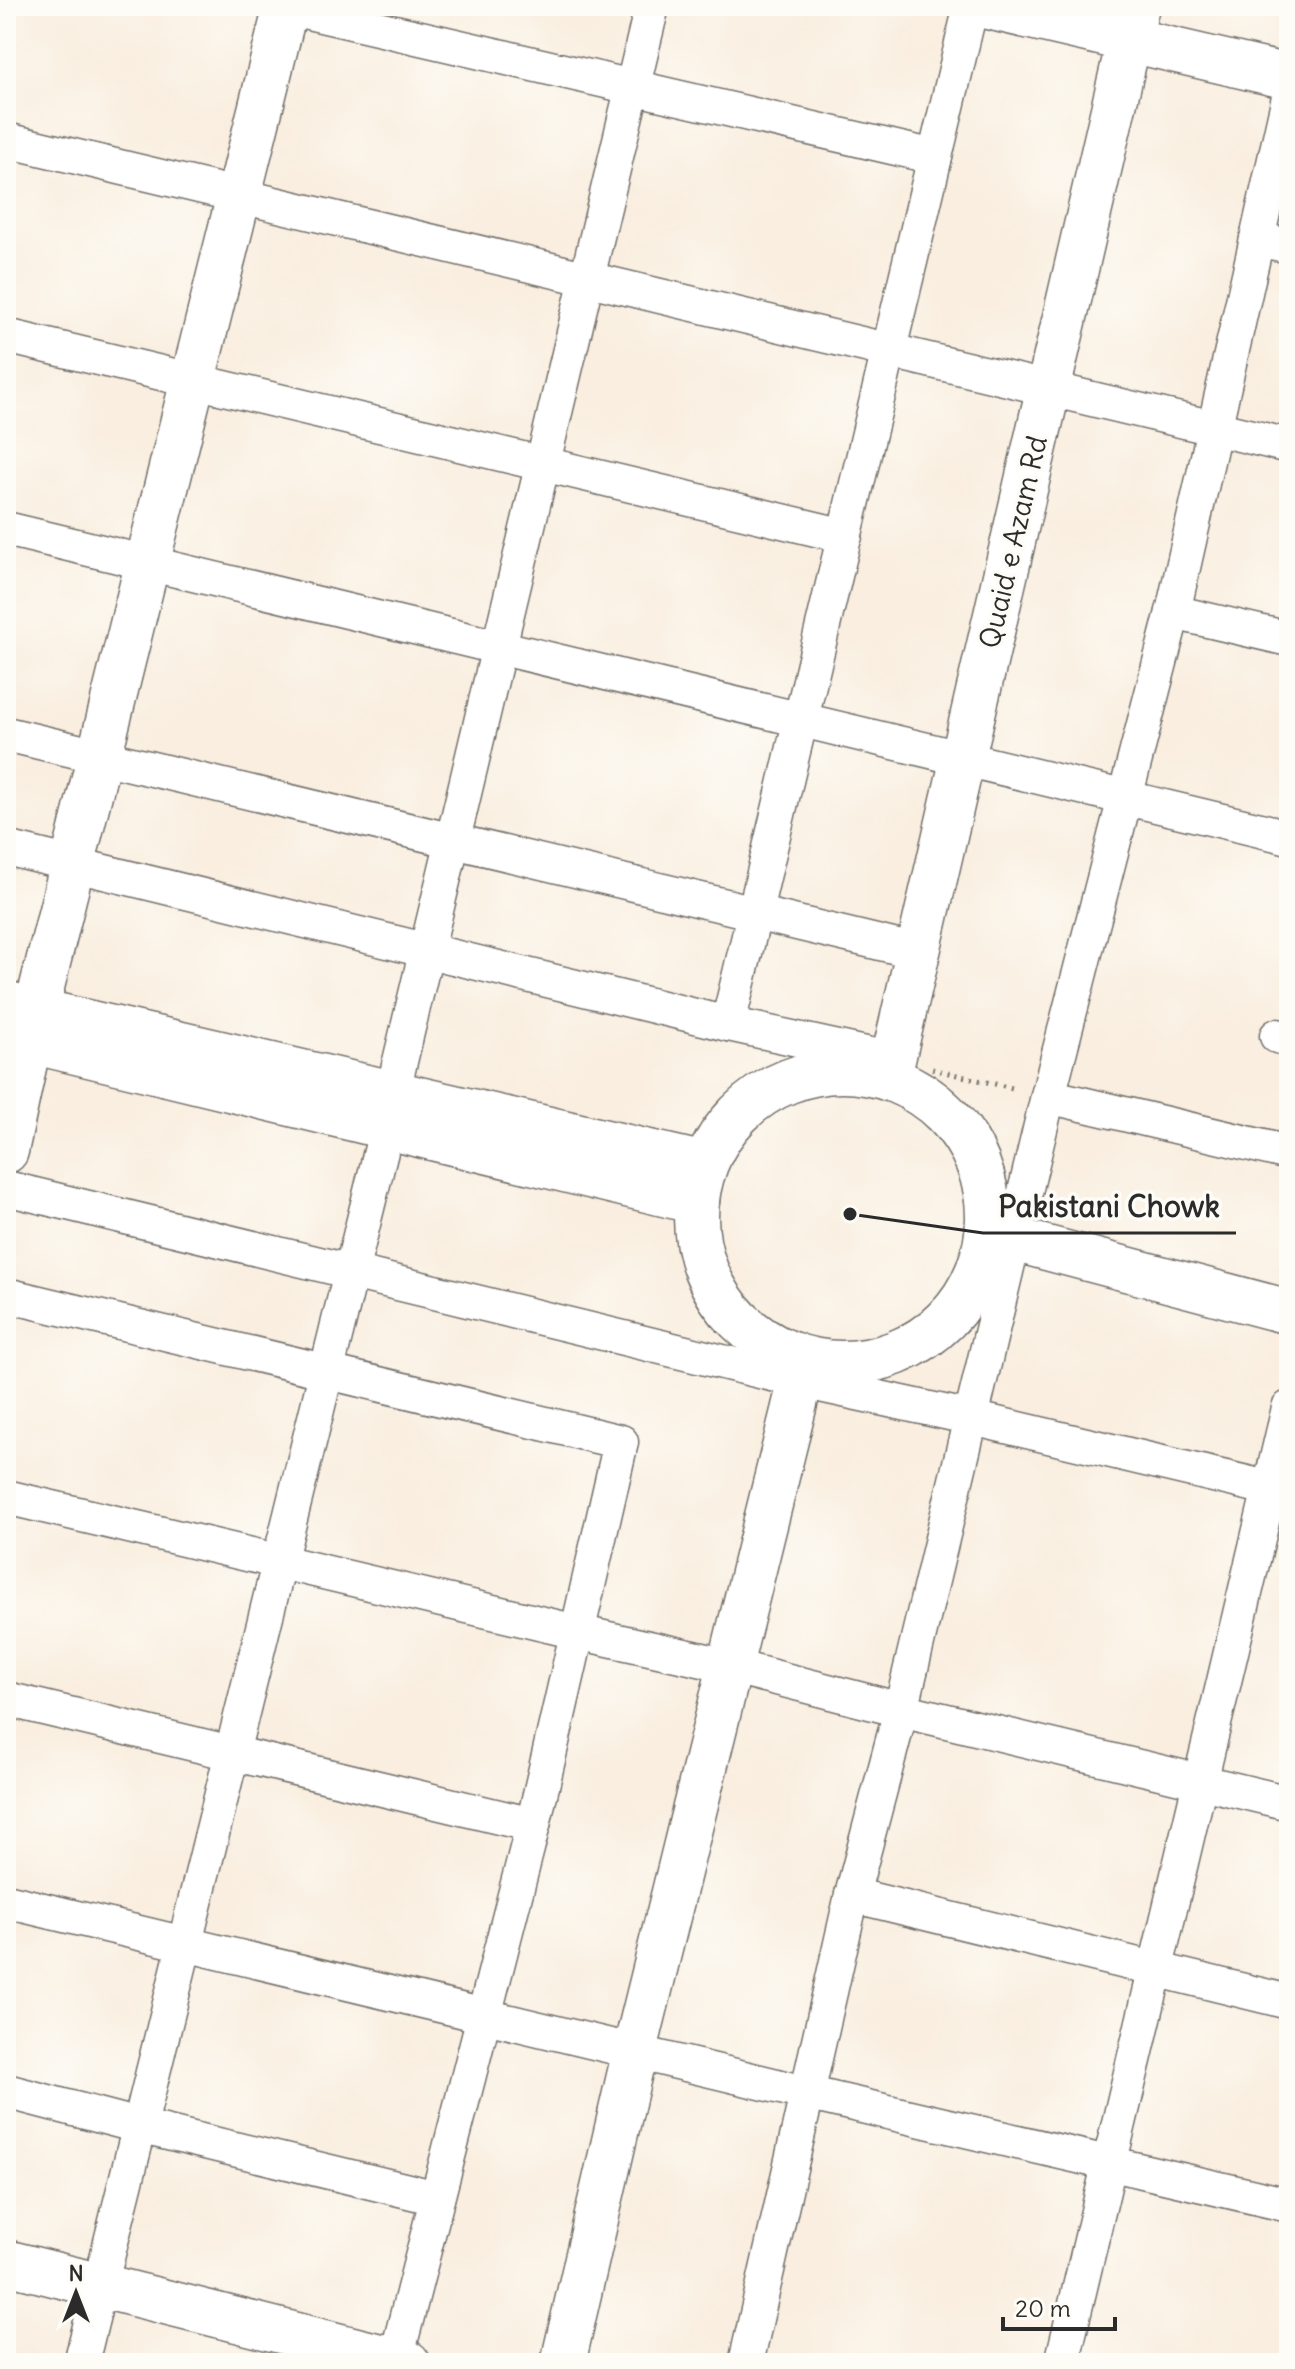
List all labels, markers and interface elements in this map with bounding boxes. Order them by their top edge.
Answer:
street label: Quaid e Azam Rd [971,432,1055,652]
callout: Pakistani Chowk [983,1179,1236,1233]
text: Pakistani Chowk [998,1187,1220,1225]
north arrow [36,2253,116,2333]
text: N [68,2259,84,2287]
scale bar [1003,2281,1115,2331]
text: 20 m [1015,2293,1071,2323]

